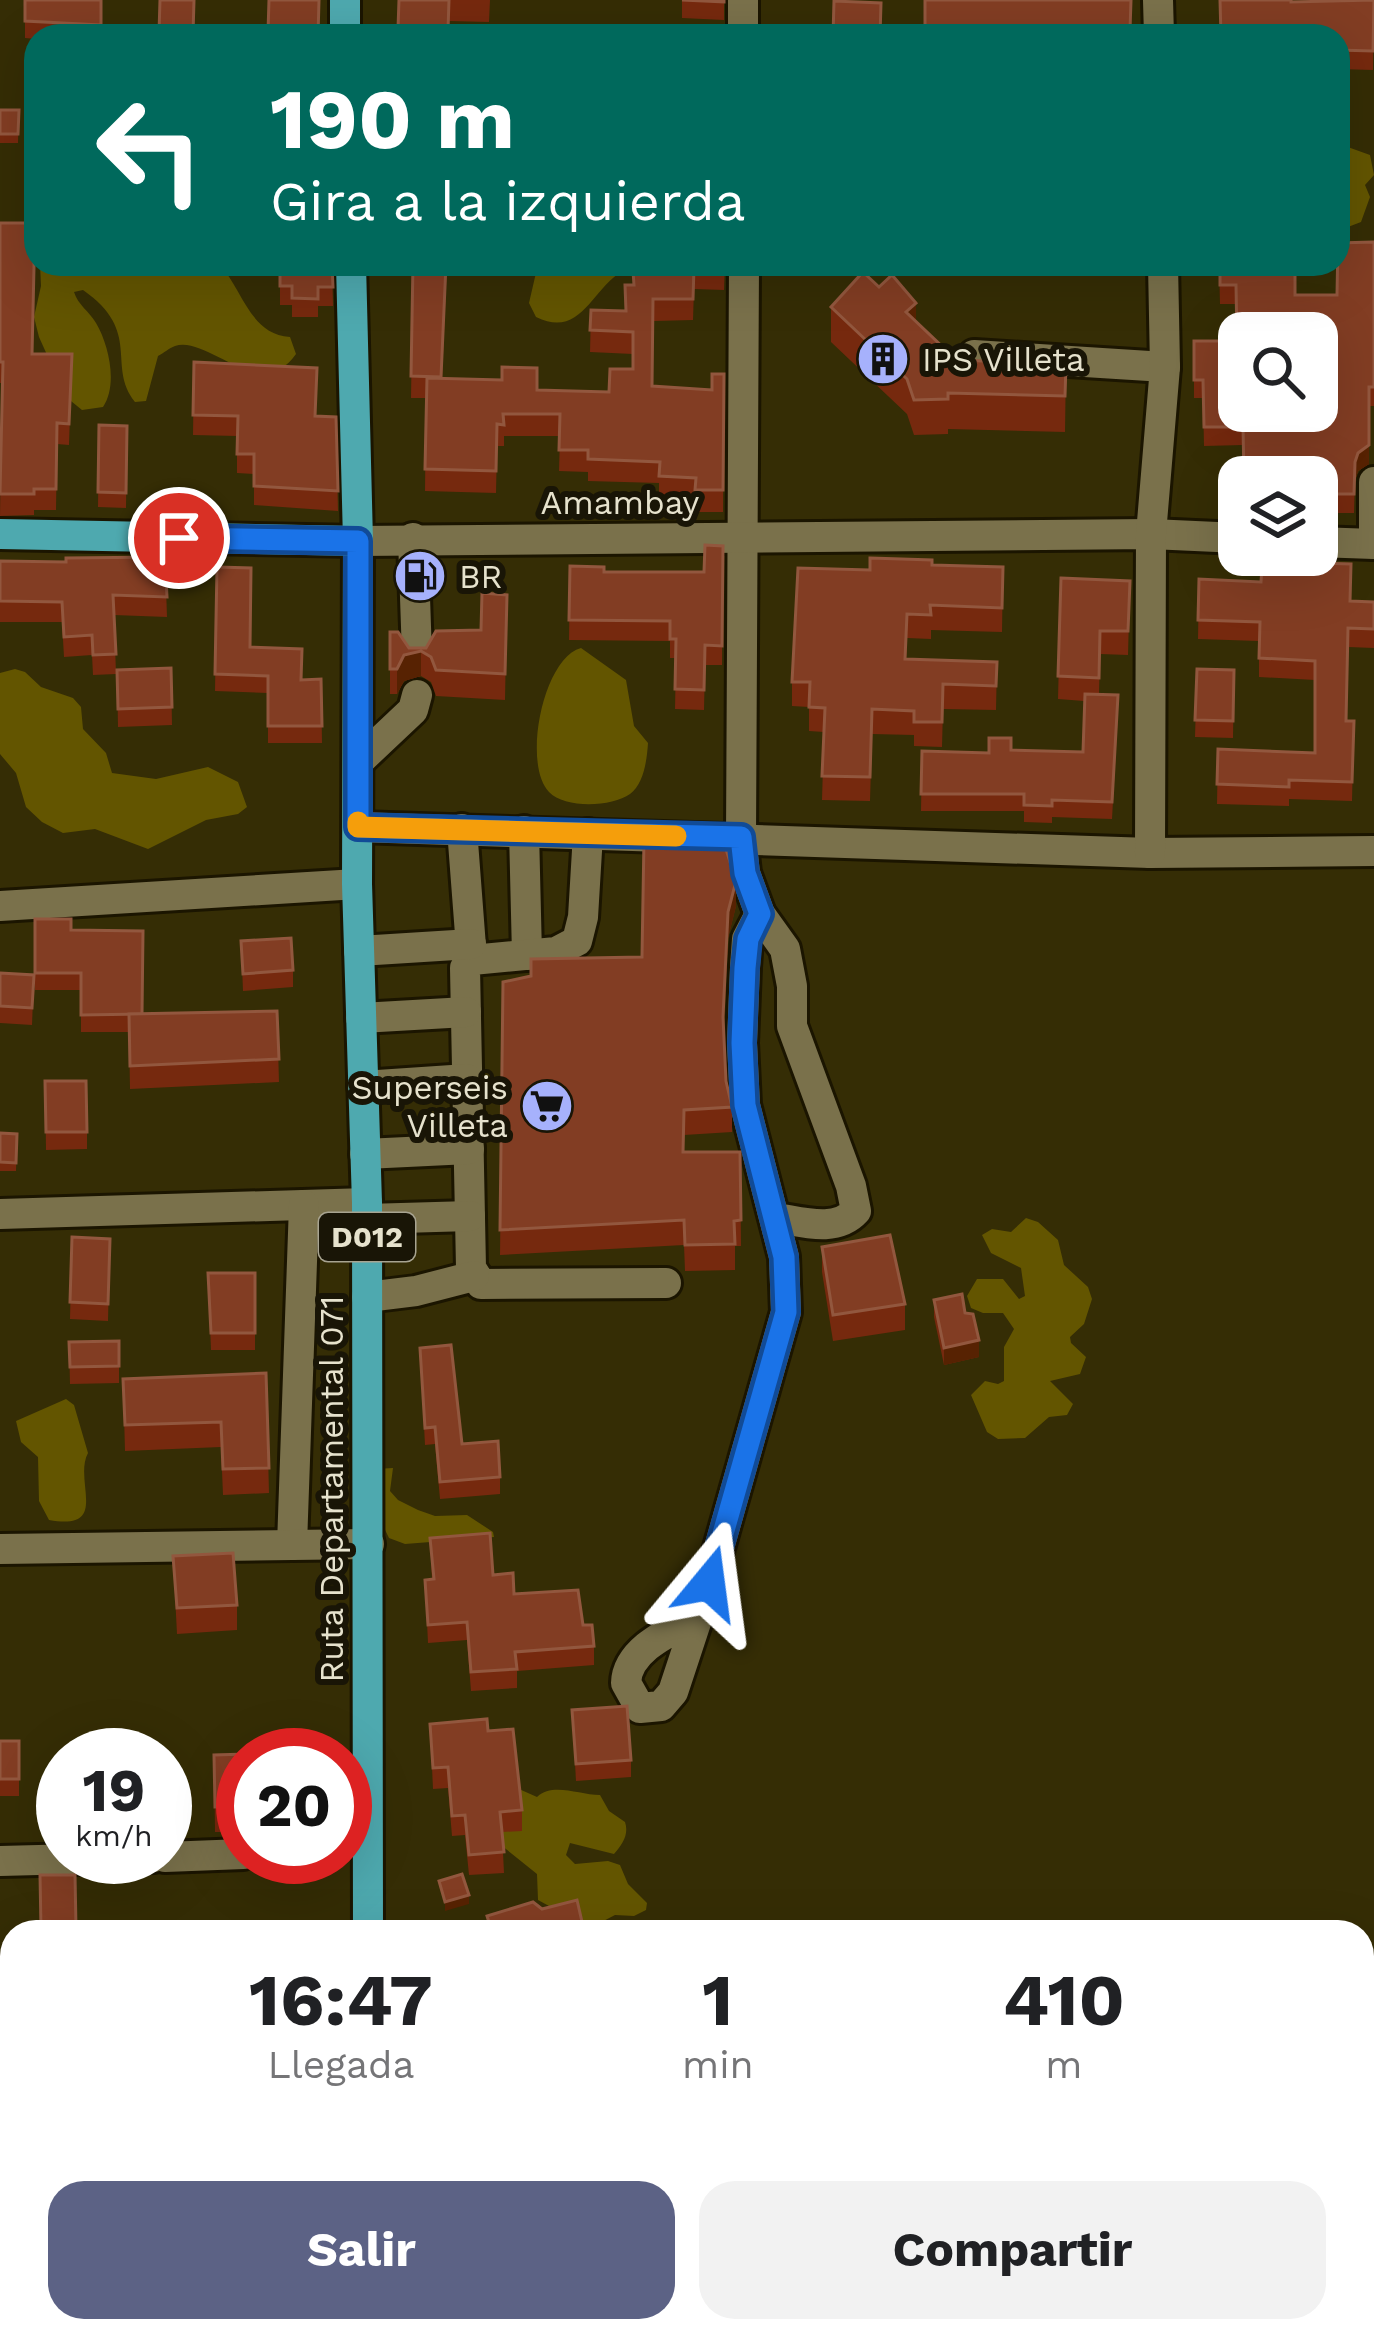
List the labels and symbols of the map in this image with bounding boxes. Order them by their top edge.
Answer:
building icon: IPS Villeta [855,331,911,387]
place label: IPS Villeta [922,340,1085,379]
street label: Amambay [541,483,699,522]
pin [128,487,230,589]
fuel station icon: BR [392,548,448,604]
place label: BR [459,557,503,596]
place label: Superseis Villeta [352,1068,508,1145]
supermarket icon: Superseis Villeta [519,1078,575,1134]
road number: D012 [319,1213,415,1261]
street label: Ruta Departamental 071 [312,1296,351,1682]
position arrow [646,1520,772,1646]
speed limit sign: 20 [216,1728,372,1884]

